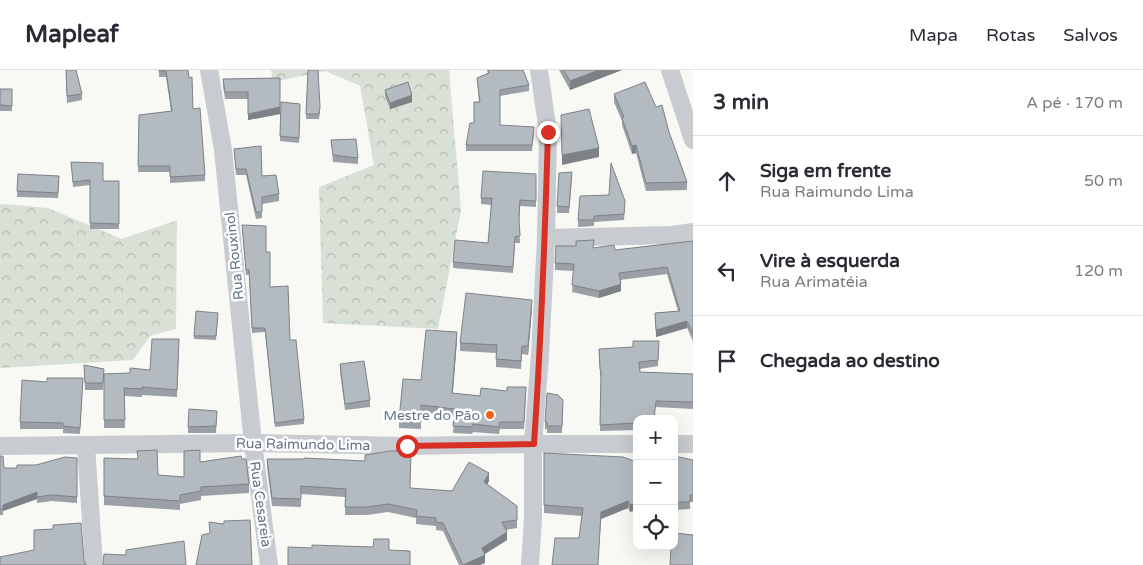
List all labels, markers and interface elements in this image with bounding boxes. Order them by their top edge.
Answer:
text: Mapleaf [25,20,119,49]
text: Mapa [909,24,958,46]
text: Rotas [986,24,1035,46]
text: Salvos [1063,24,1118,46]
text: 3 min [713,90,769,115]
text: A pé · 170 m [1026,93,1123,113]
route end [537,121,560,144]
text: Siga em frente [760,160,891,182]
icon: ahead [713,167,741,195]
text: 50 m [1084,171,1123,191]
text: Rua Raimundo Lima [760,182,914,202]
street label: Rua Rouxinol [221,211,248,301]
text: Vire à esquerda [760,250,900,272]
icon: left [713,257,741,285]
text: 120 m [1074,261,1123,281]
text: Rua Arimatéia [760,272,868,292]
icon: arrive [713,347,741,375]
text: Chegada ao destino [760,350,940,372]
place label: Mestre do Pão [384,407,480,424]
marker: Mestre do Pão [484,409,496,421]
map controls [633,415,678,550]
button: + [633,415,678,460]
street label: Rua Raimundo Lima [236,435,370,454]
route start [396,435,419,458]
street label: Rua Cesareia [246,460,275,548]
button: − [633,460,678,505]
button: locate [633,505,678,550]

